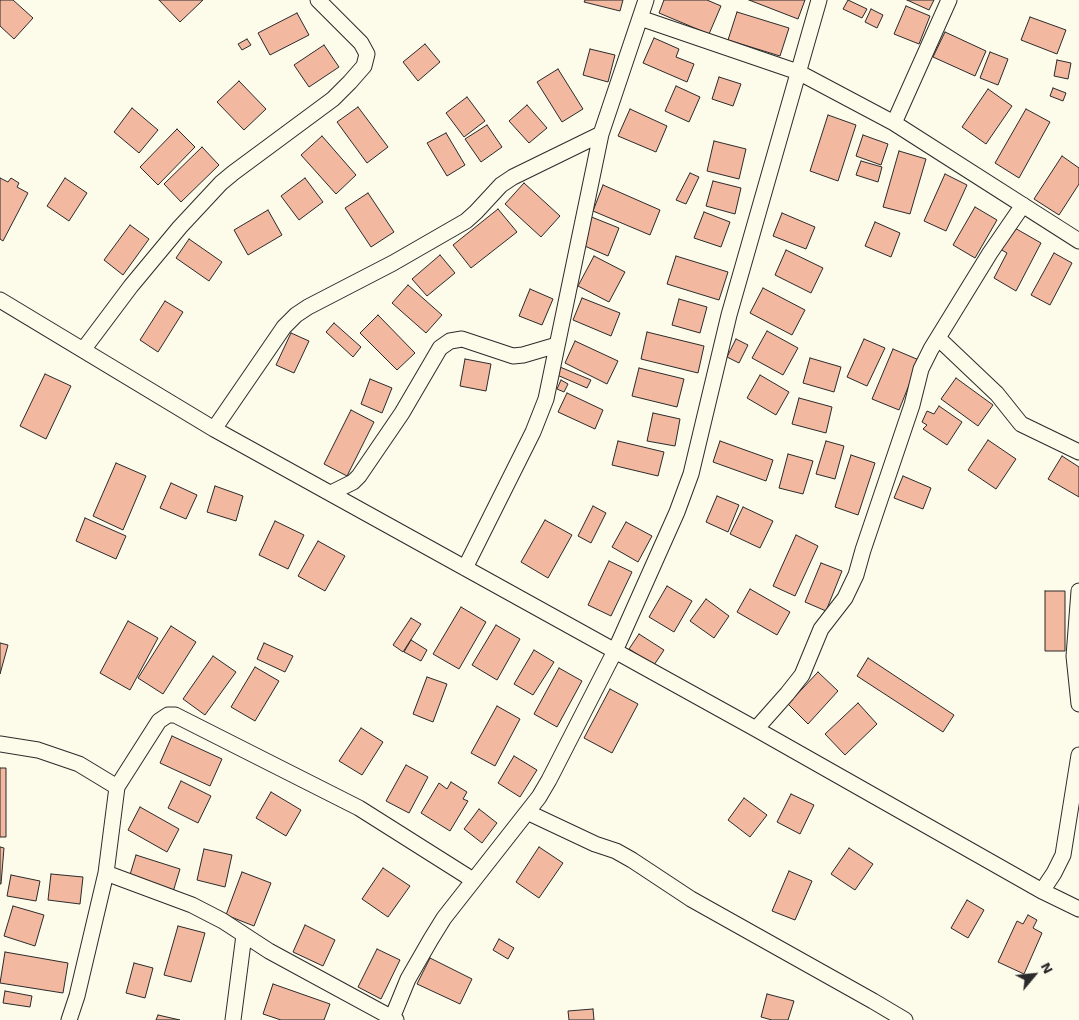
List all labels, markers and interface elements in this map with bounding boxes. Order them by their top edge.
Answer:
north arrow [1009,950,1059,1000]
text: N [1038,960,1057,976]

